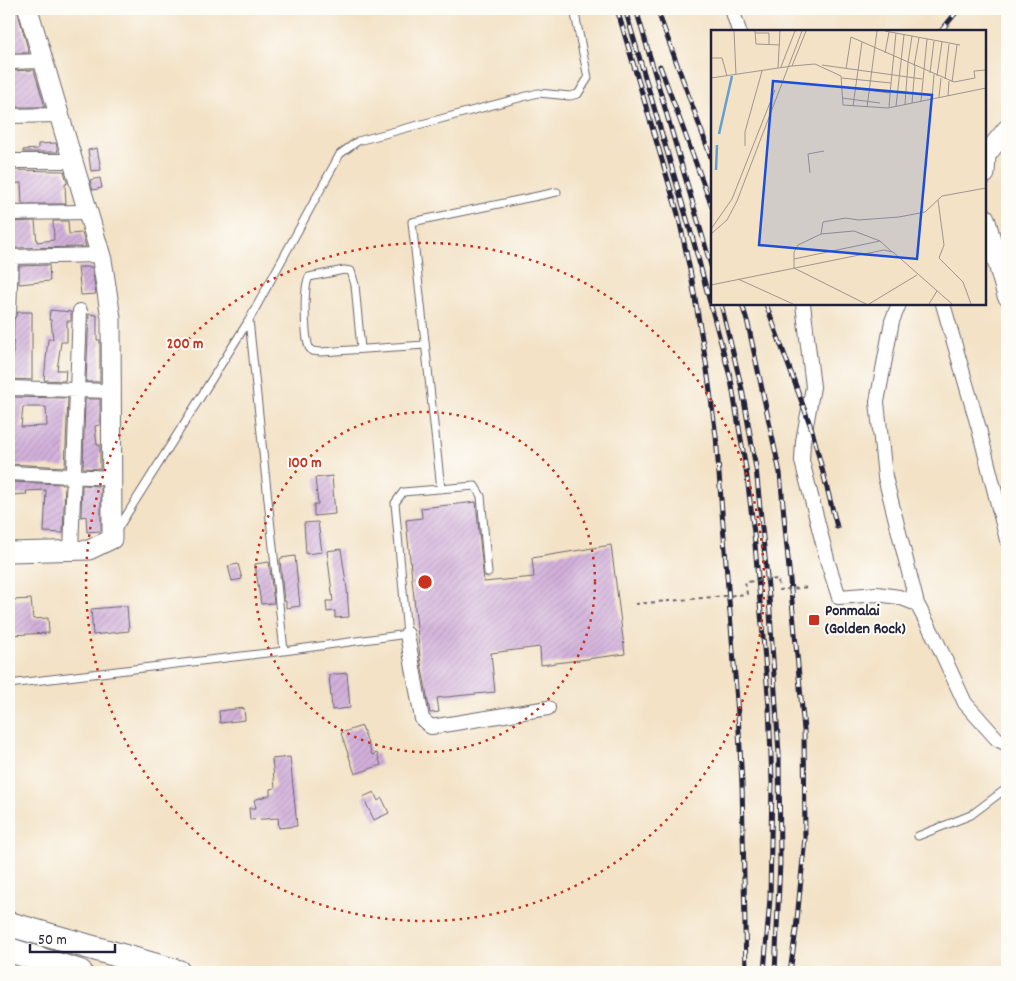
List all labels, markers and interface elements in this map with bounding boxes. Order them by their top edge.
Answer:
inset map [711,30,986,305]
text: 200 m [167,334,203,356]
text: 100 m [288,453,322,475]
centre of rings [416,573,434,591]
place label: Ponmalai (Golden Rock) [825,600,906,641]
marker: Ponmalai (Golden Rock) [807,613,821,627]
scale bar [30,921,115,953]
text: 50 m [38,930,67,952]

